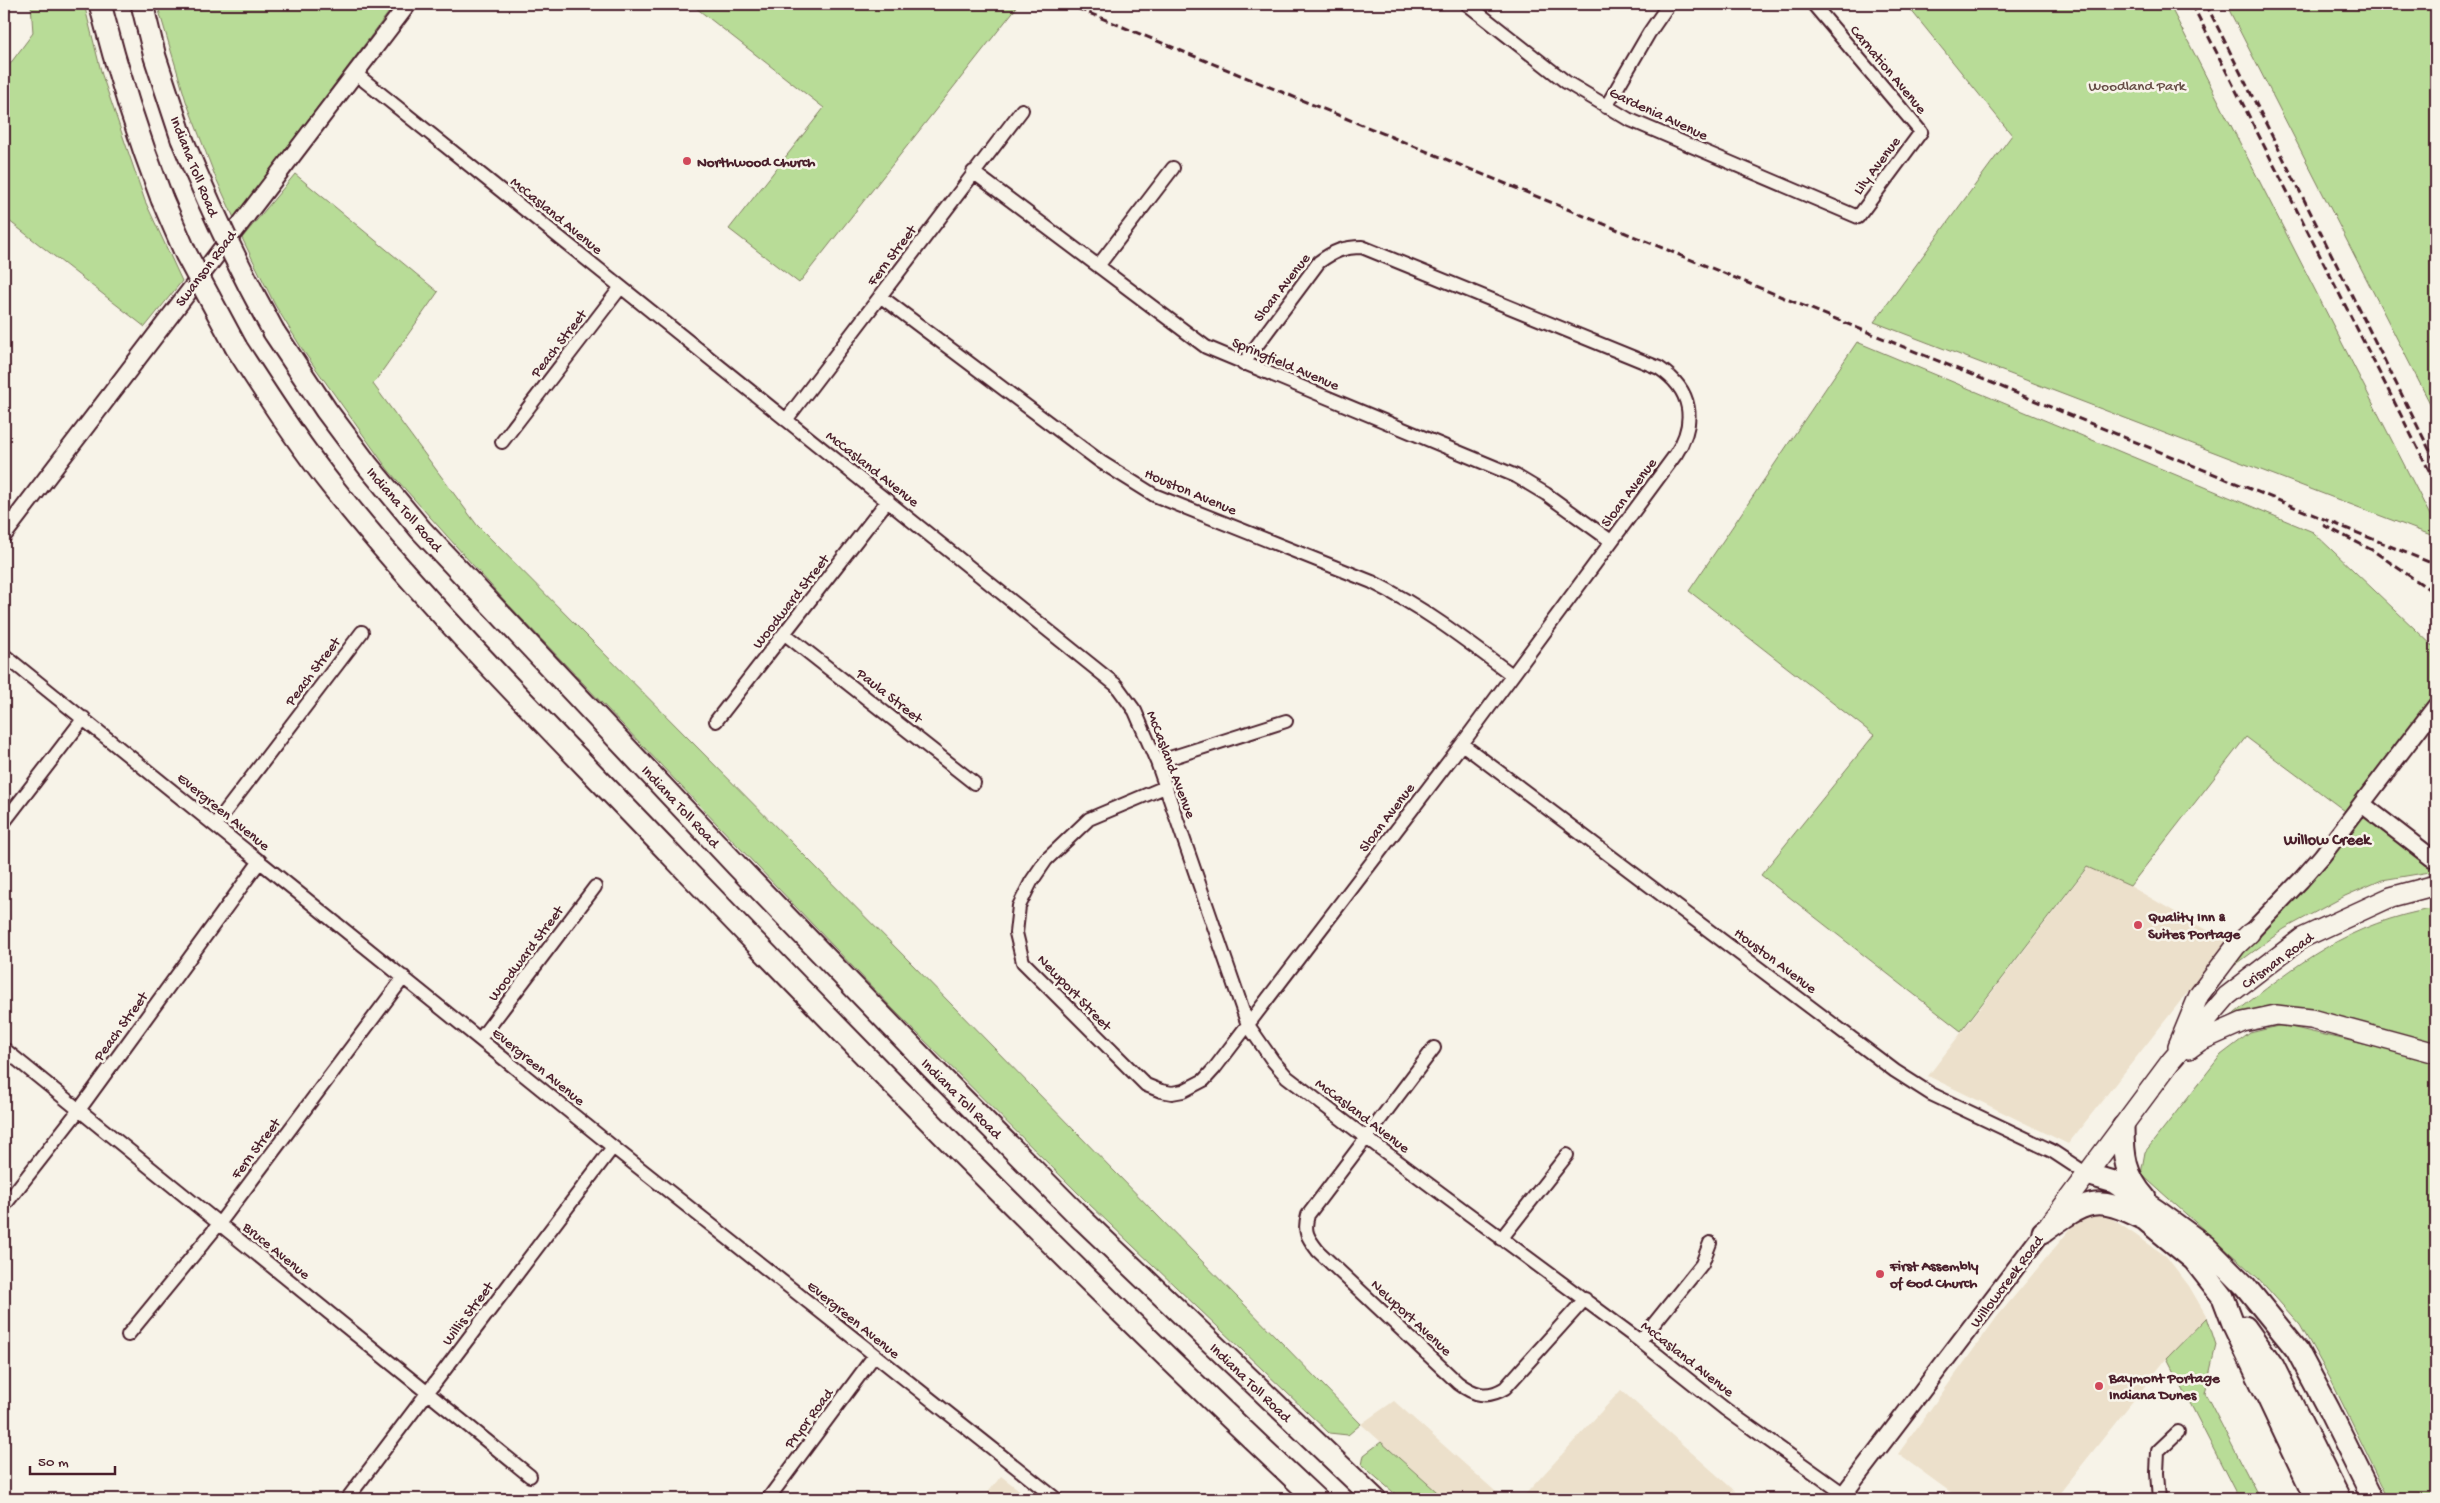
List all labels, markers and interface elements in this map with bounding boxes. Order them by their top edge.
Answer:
street label: Carnation Avenue [1845,22,1930,118]
park label: Woodland Park [2089,78,2187,96]
street label: Gardenia Avenue [1606,84,1711,146]
street label: Indiana Toll Road [165,114,222,221]
street label: Lily Avenue [1850,133,1905,199]
place label: Northwood Church [697,154,815,172]
marker: Northwood Church [681,155,693,167]
street label: McCasland Avenue [506,174,606,259]
street label: Fern Street [863,221,922,291]
street label: Swanson Road [172,227,242,311]
street label: Sloan Avenue [1250,250,1315,326]
street label: Peach Street [527,305,593,382]
street label: Springfield Avenue [1229,334,1342,396]
street label: McCasland Avenue [821,427,922,512]
street label: Sloan Avenue [1598,455,1662,531]
street label: Indiana Toll Road [362,464,446,557]
street label: Houston Avenue [1141,465,1239,520]
street label: Woodward Street [749,550,835,653]
street label: Peach Street [281,633,346,711]
street label: Paula Street [851,665,927,729]
street label: McCasland Avenue [1141,708,1199,821]
street label: Indiana Toll Road [637,762,723,853]
street label: Evergreen Avenue [173,770,273,856]
street label: Sloan Avenue [1356,780,1420,856]
district label: Willow Creek [2283,832,2372,851]
street label: Woodward Street [485,901,569,1005]
place label: Quality Inn & Suites Portage [2148,909,2242,944]
marker: Quality Inn & Suites Portage [2132,919,2144,931]
street label: Houston Avenue [1730,925,1820,999]
street label: Crisman Road [2239,929,2319,994]
street label: Newport Street [1033,951,1116,1037]
street label: Peach Street [90,988,154,1066]
street label: Evergreen Avenue [488,1025,588,1111]
street label: Indiana Toll Road [917,1055,1005,1144]
street label: McCasland Avenue [1311,1075,1413,1158]
street label: Fern Street [227,1114,286,1184]
street label: Bruce Avenue [238,1218,313,1284]
street label: Willowcreek Road [1967,1232,2049,1332]
place label: First Assembly of God Church [1889,1258,1979,1293]
marker: First Assembly of God Church [1874,1268,1886,1280]
street label: Newport Avenue [1366,1276,1455,1361]
street label: Willis Street [439,1277,499,1350]
street label: Evergreen Avenue [803,1278,903,1364]
street label: McCasland Avenue [1636,1317,1737,1402]
street label: Indiana Toll Road [1205,1340,1295,1428]
place label: Baymont Portage Indiana Dunes [2108,1370,2221,1405]
marker: Baymont Portage Indiana Dunes [2093,1380,2105,1392]
street label: Pryor Road [781,1385,839,1454]
scale bar [30,1443,115,1475]
text: 50 m [38,1454,69,1472]

